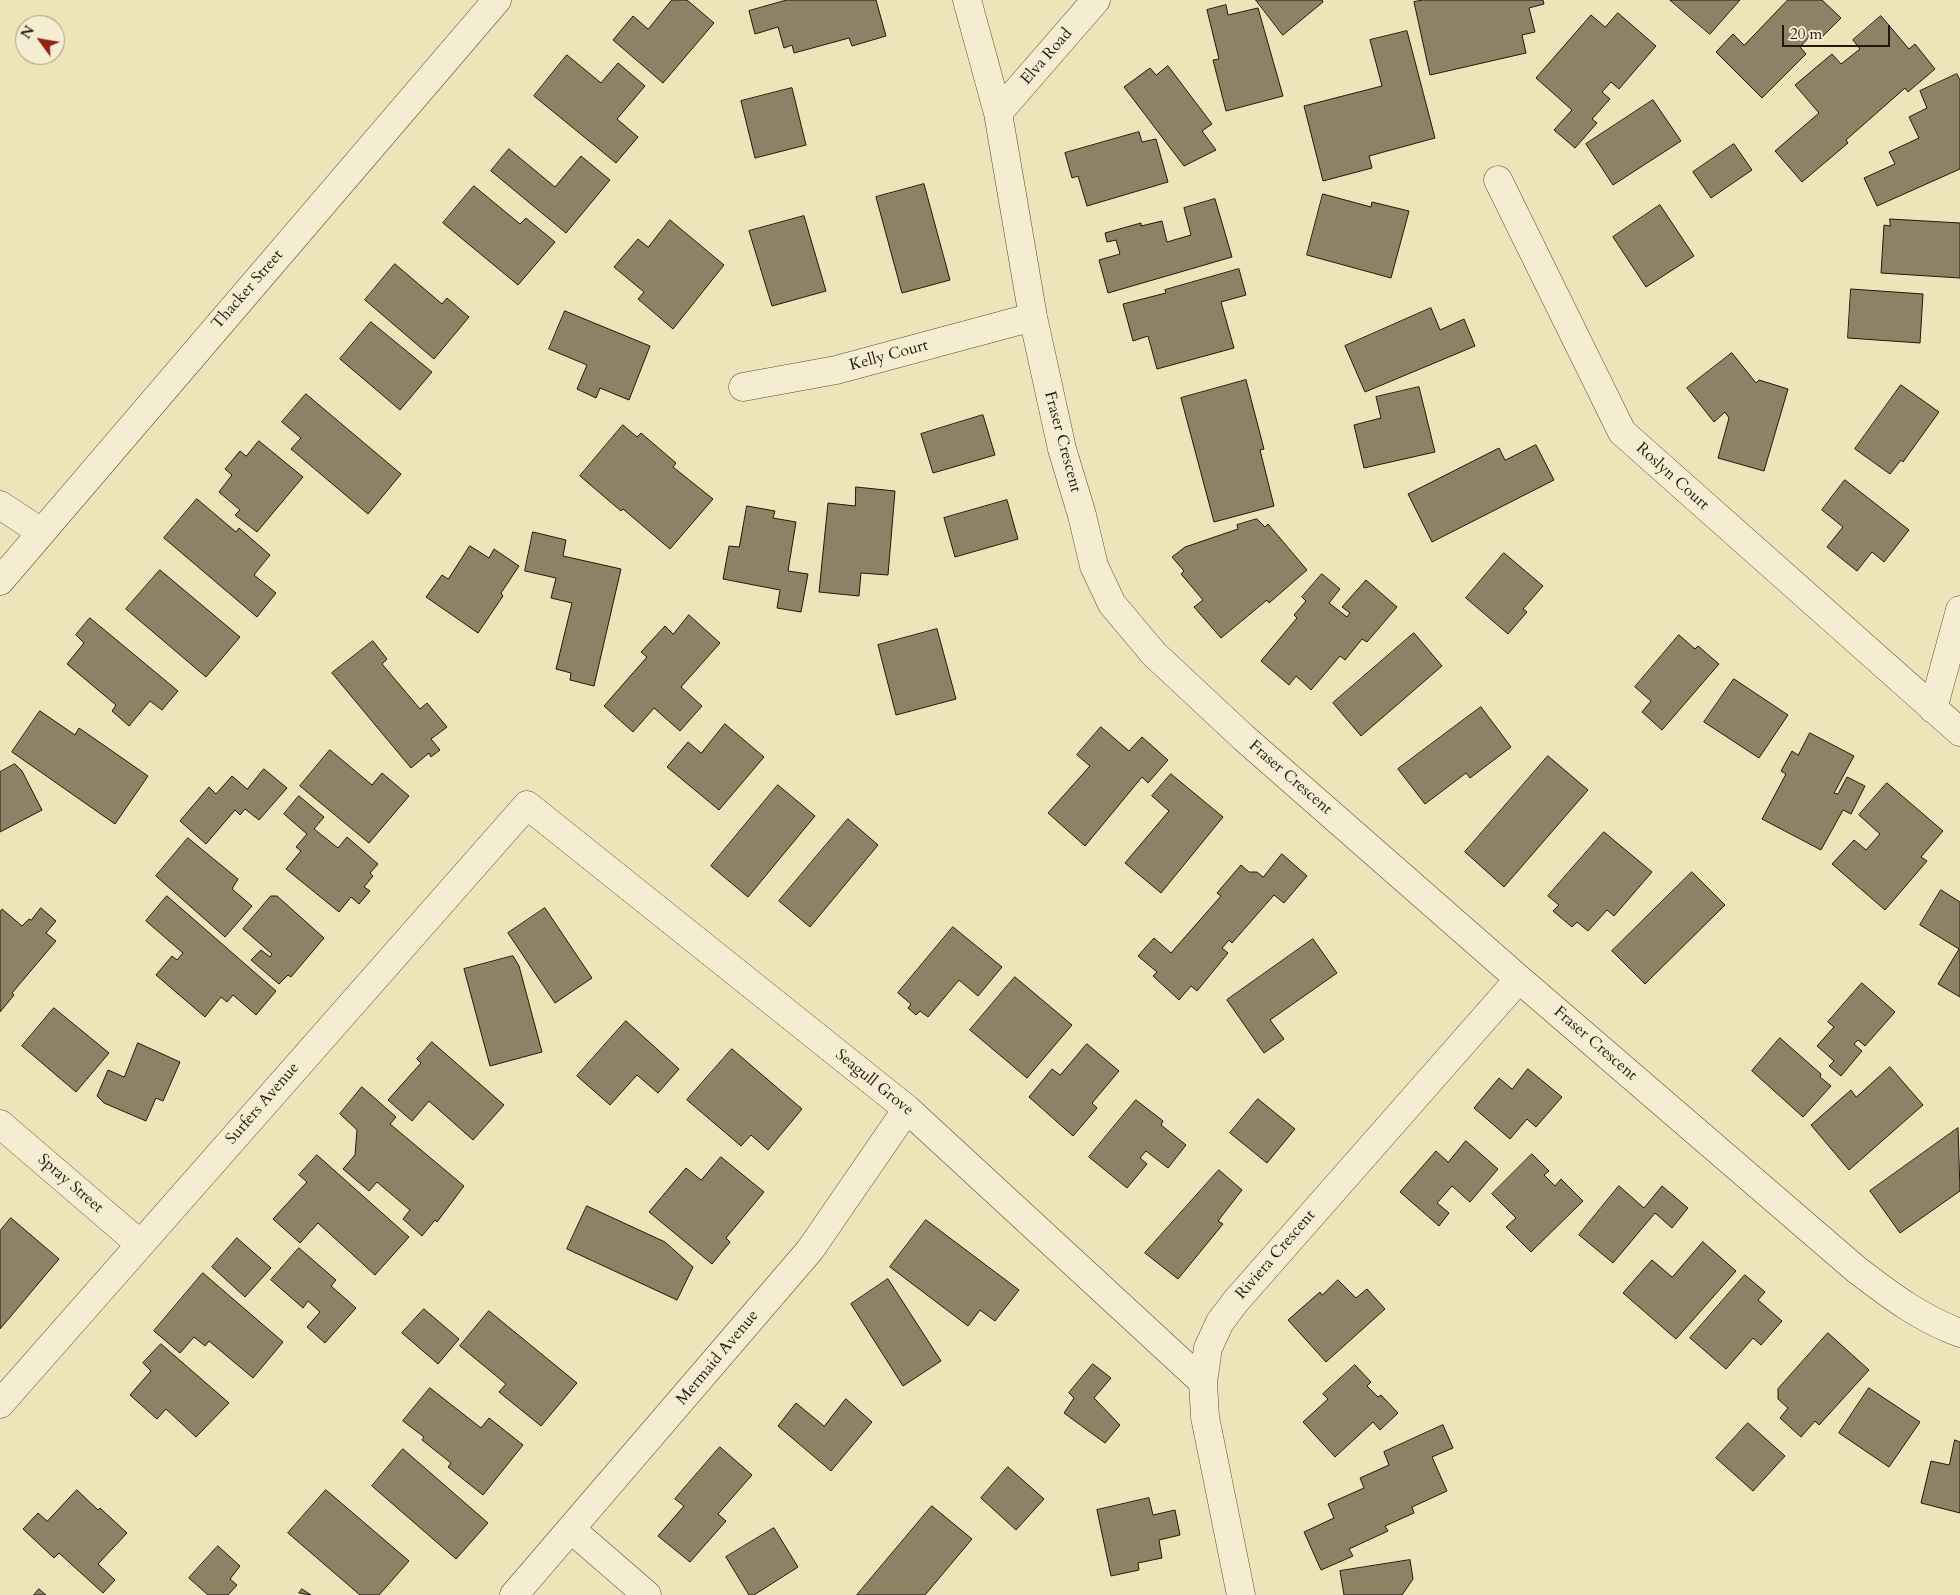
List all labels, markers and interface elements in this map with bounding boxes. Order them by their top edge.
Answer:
north arrow [15,15,65,65]
scale bar [1785,15,1892,47]
text: N [16,22,39,43]
text: 20 m [1790,24,1822,44]
street label: Elva Road [1017,25,1077,89]
street label: Thacker Street [208,246,288,334]
street label: Kelly Court [848,336,930,376]
street label: Fraser Crescent [1039,389,1085,495]
street label: Roslyn Court [1632,439,1712,515]
street label: Fraser Crescent [1244,737,1336,819]
street label: Fraser Crescent [1549,1003,1641,1085]
street label: Seagull Grove [831,1046,917,1120]
street label: Surfers Avenue [222,1059,304,1149]
street label: Spray Street [33,1150,107,1218]
street label: Riviera Crescent [1232,1206,1320,1304]
street label: Mermaid Avenue [673,1307,763,1409]

